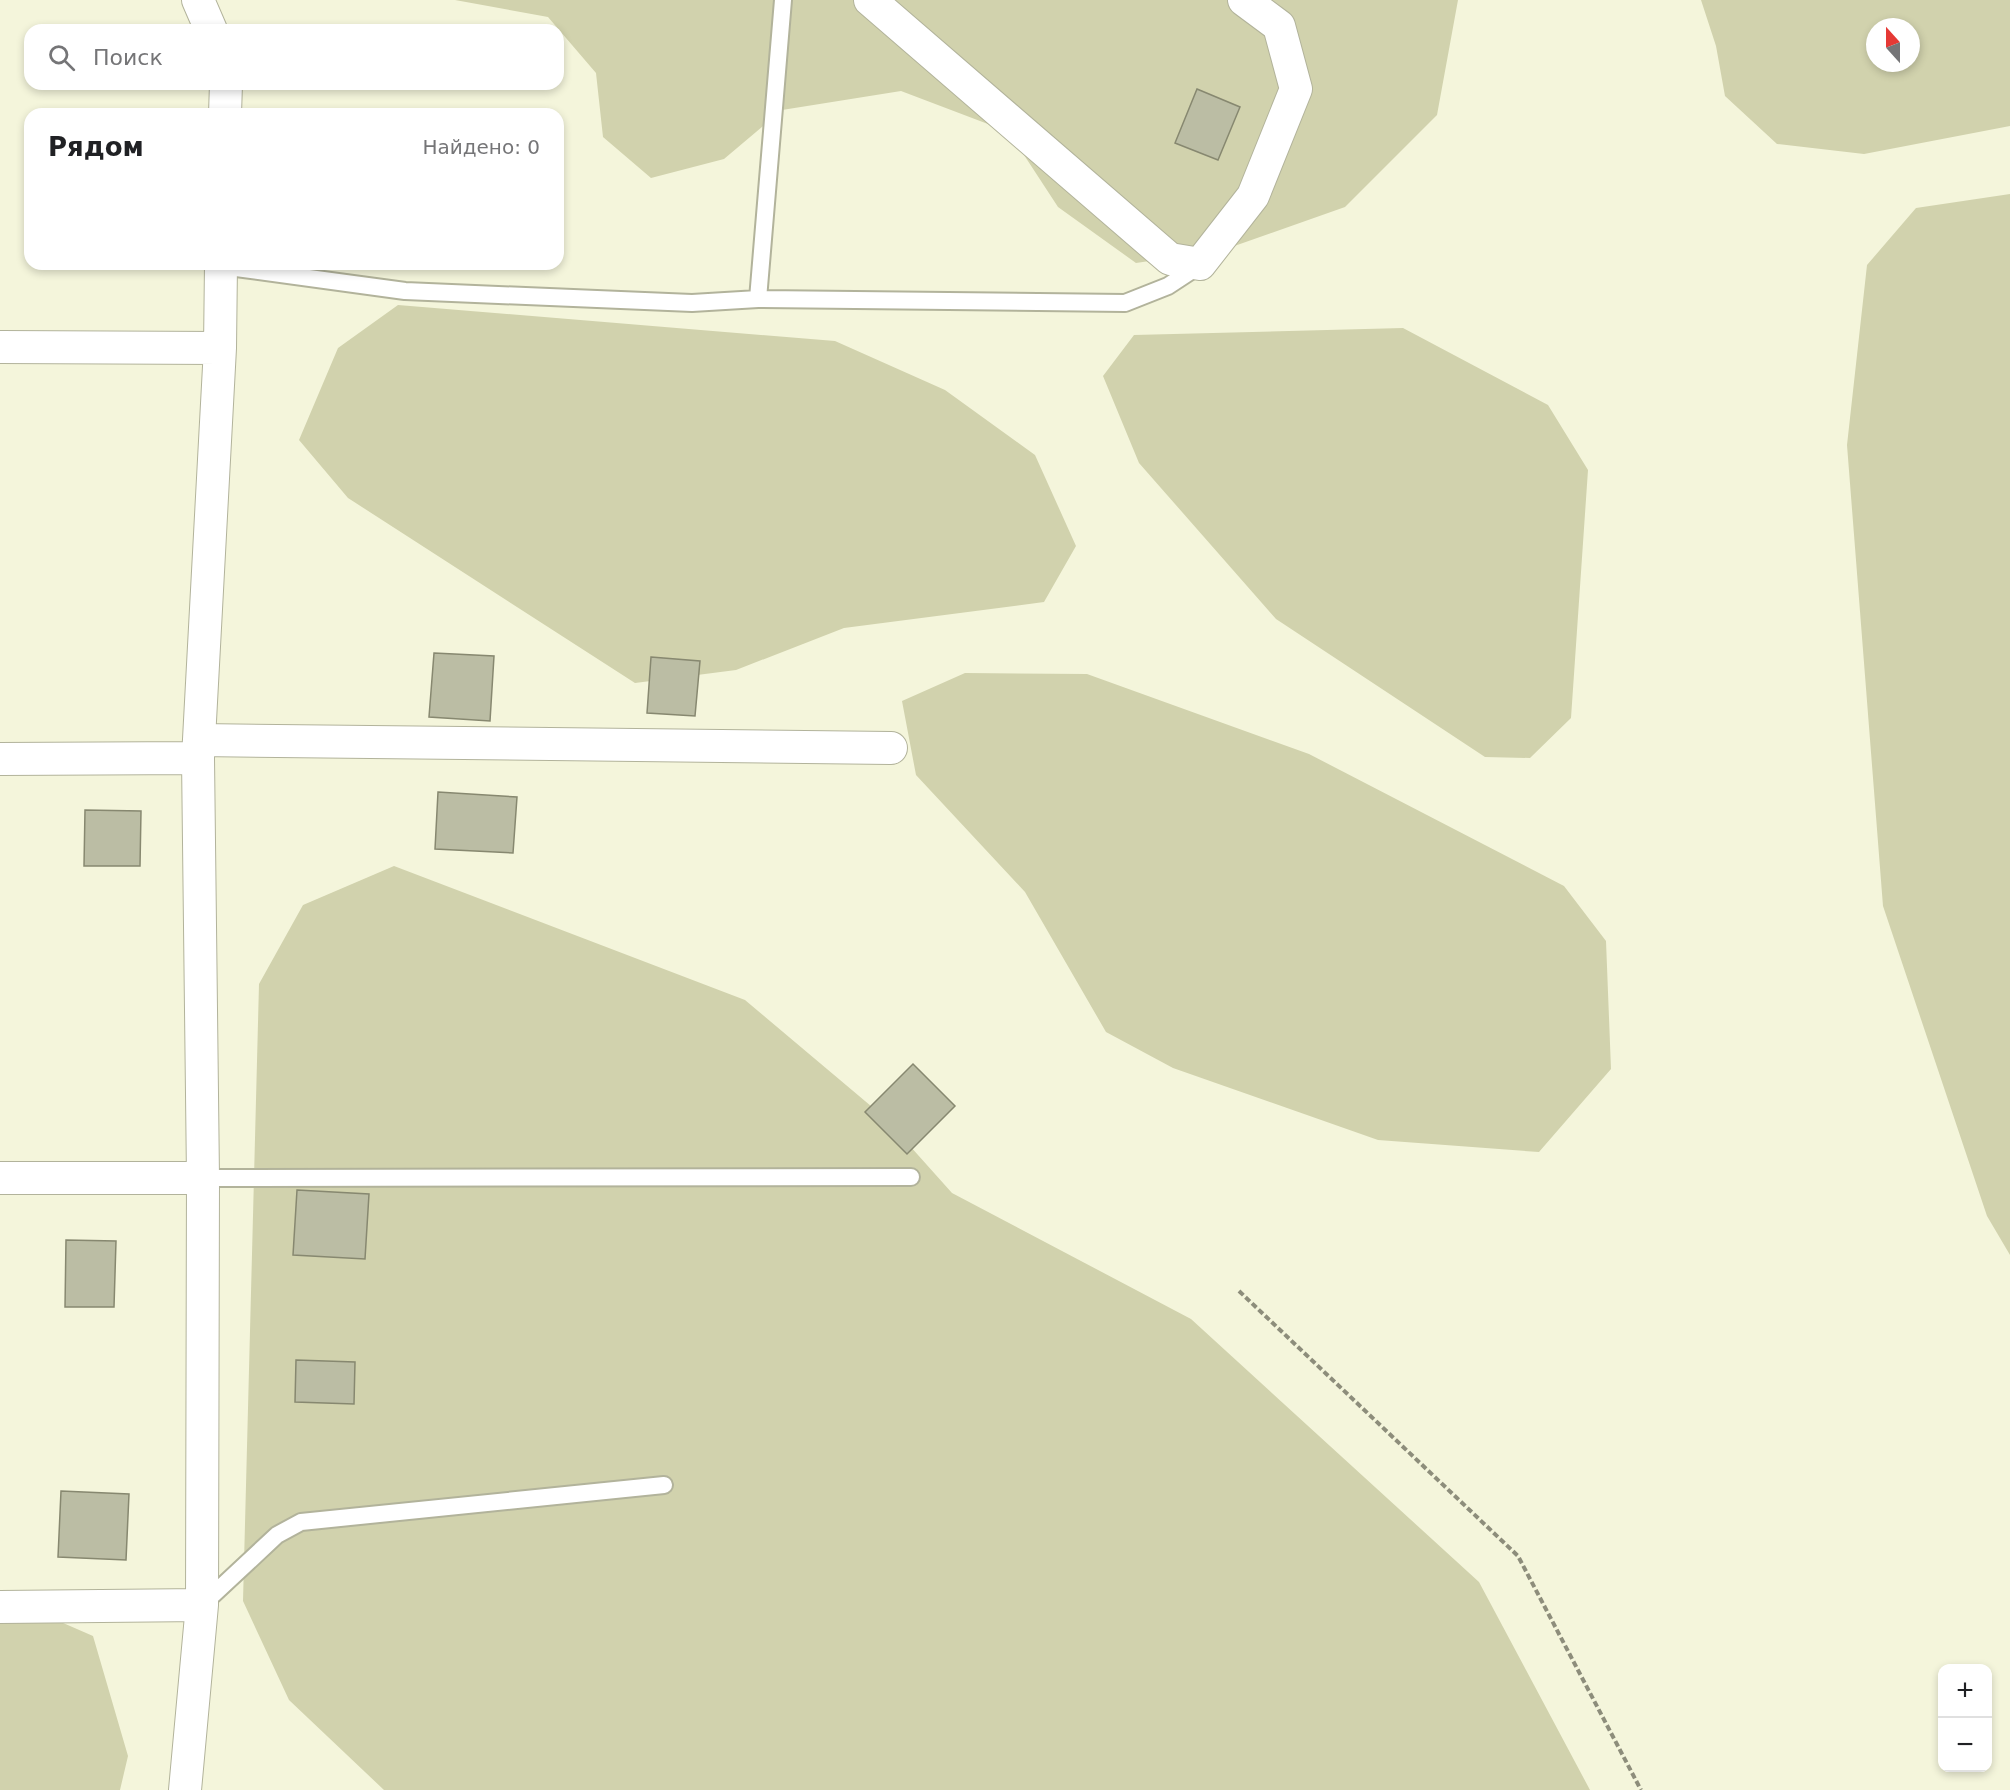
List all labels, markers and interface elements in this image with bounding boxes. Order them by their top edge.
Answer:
north arrow [1866,18,1920,72]
search box [24,24,564,90]
icon: search [45,41,78,74]
text: Поиск [93,45,163,70]
text: Рядом [48,132,144,162]
text: Найдено: 0 [422,135,540,159]
map controls [1938,1664,1992,1772]
button: + [1938,1664,1992,1718]
button: − [1938,1718,1992,1772]

